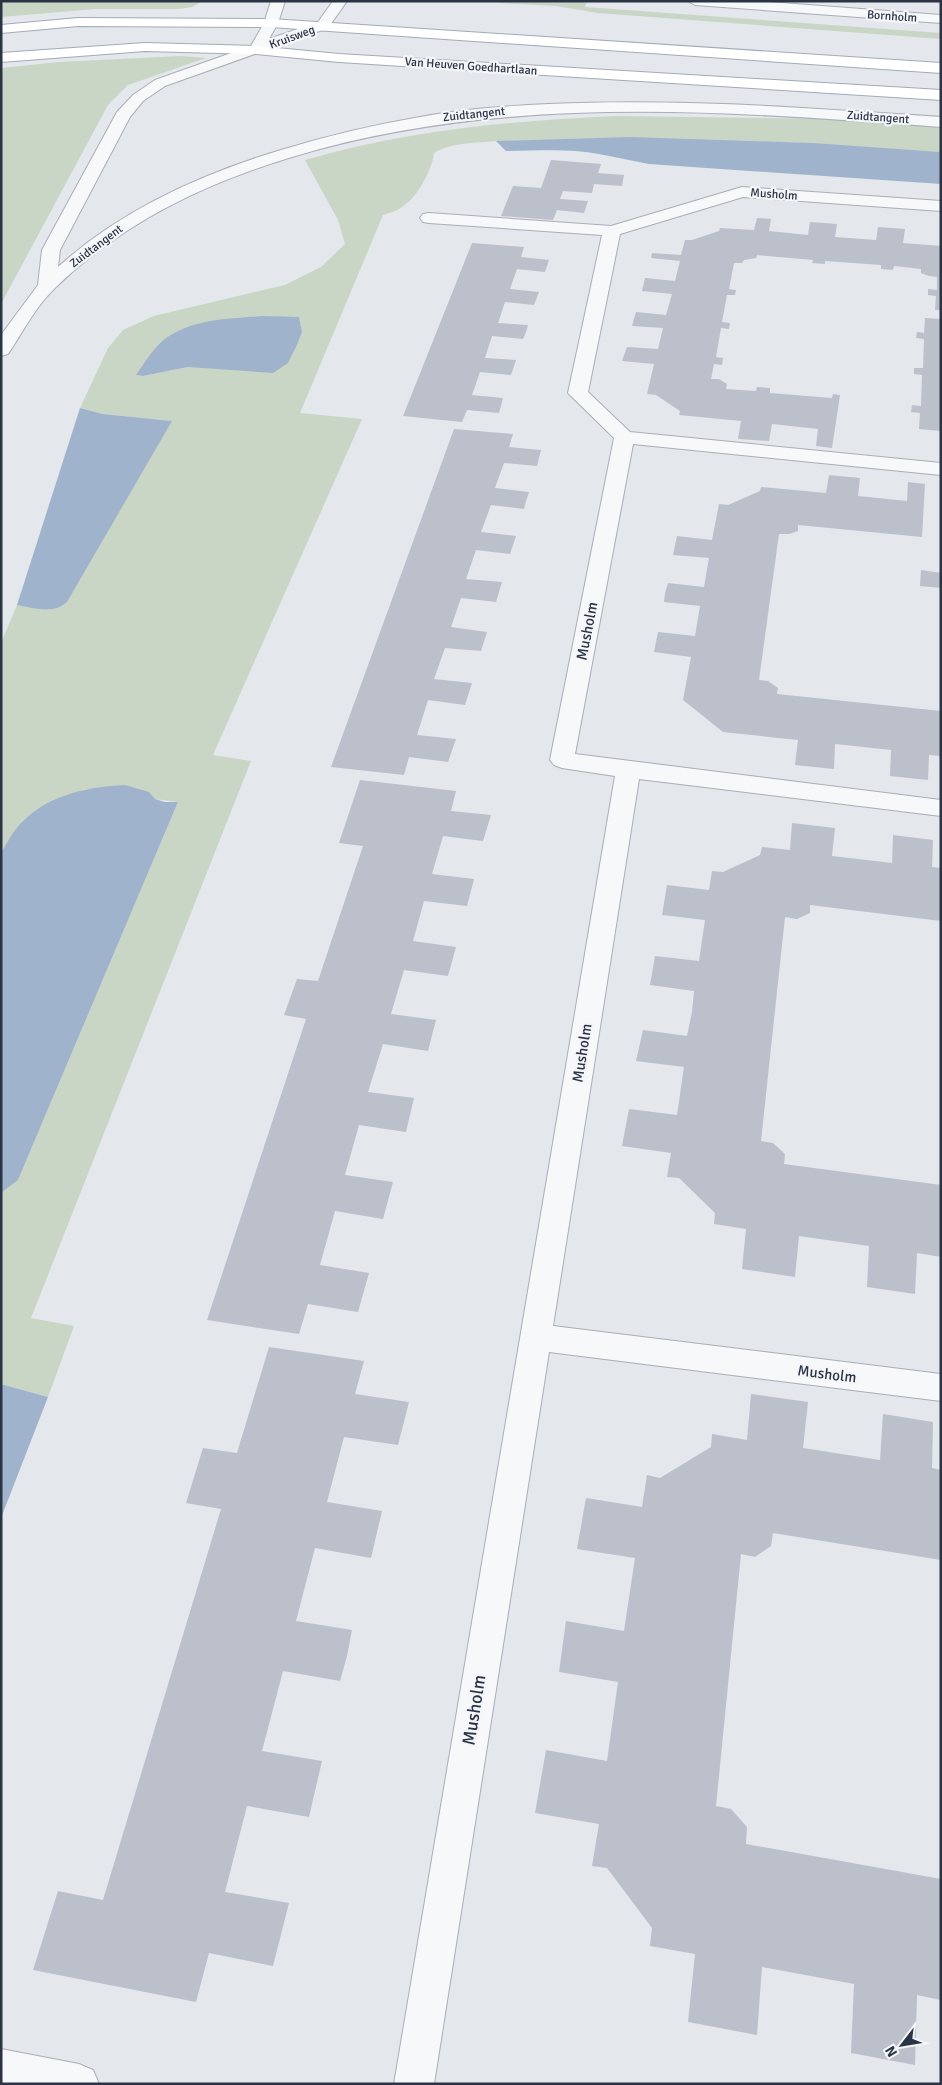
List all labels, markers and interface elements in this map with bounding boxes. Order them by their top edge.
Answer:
street label: Bornholm [866,7,918,26]
street label: Kruisweg [267,22,317,53]
street label: Van Heuven Goedhartlaan [404,54,538,79]
street label: Zuidtangent [442,104,506,125]
street label: Zuidtangent [846,108,910,127]
street label: Musholm [750,185,798,204]
street label: Zuidtangent [67,222,126,271]
street label: Musholm [573,600,601,662]
street label: Musholm [568,1022,596,1084]
street label: Musholm [797,1361,858,1387]
street label: Musholm [458,1673,490,1747]
north arrow [877,2020,927,2070]
text: N [881,2043,901,2060]

